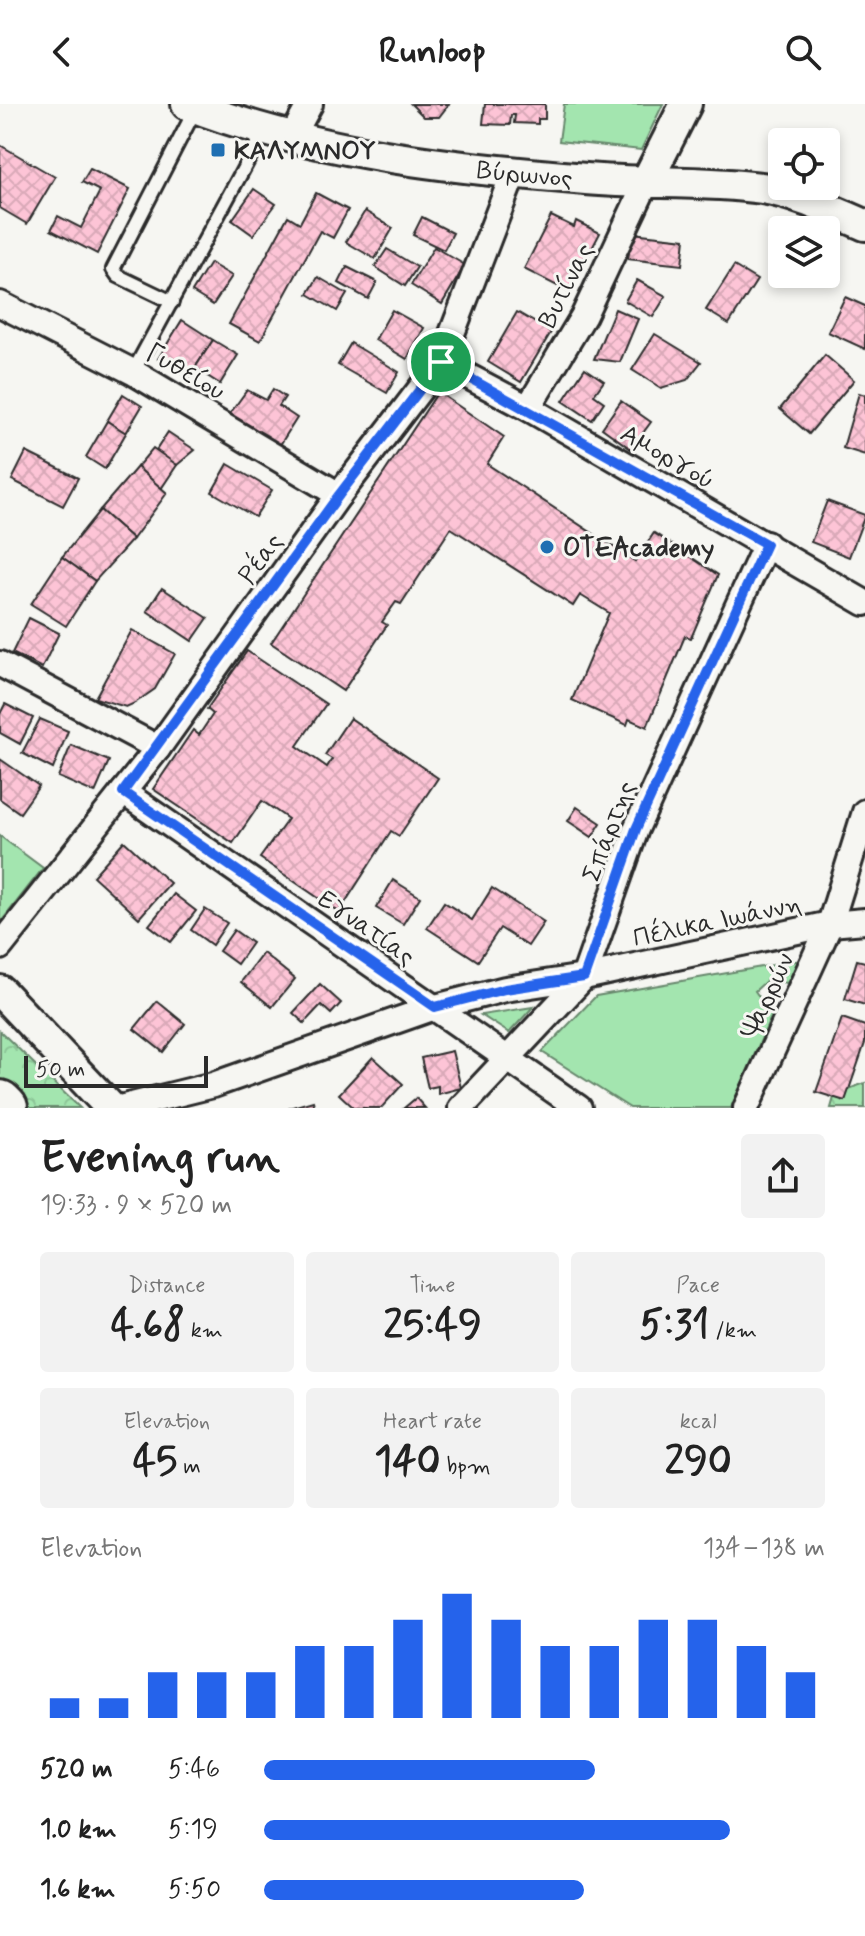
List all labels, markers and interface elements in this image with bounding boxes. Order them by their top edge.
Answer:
text: Runloop [379,29,486,76]
icon: back [40,30,84,74]
icon: search [781,30,825,74]
map controls [768,128,840,288]
button: locate [768,128,840,200]
place label: ΚΑΛΥΜΝΟΥ [234,135,376,169]
marker: ΚΑΛΥΜΝΟΥ [209,141,227,159]
street label: Βύρωνος [475,154,574,197]
button: layers [768,216,840,288]
street label: Βυτίνας [531,238,603,334]
pin [407,328,475,396]
street label: Γυθείου [139,336,231,409]
icon: arrive [419,340,463,384]
street label: Αμοργού [614,417,720,498]
street label: Ρέας [232,527,292,592]
place label: OTEAcademy [563,532,714,566]
marker: OTEAcademy [538,538,556,556]
street label: Σπάρτης [575,777,645,887]
street label: Εγνατίας [311,883,421,974]
street label: Πέλικα Ιωάννη [630,888,805,956]
street label: Ψαρρών [734,948,803,1045]
scale bar [24,1052,208,1088]
text: 50 m [36,1056,85,1084]
text: Evening run [40,1130,280,1188]
button: share [741,1134,825,1218]
text: 19:33 · 9 × 520 m [40,1189,232,1223]
text: Distance [128,1272,206,1300]
text: Time [409,1272,456,1300]
text: Pace [676,1272,720,1300]
text: 4.68 [111,1300,185,1352]
text: 25:49 [383,1300,482,1352]
text: 5:31 [639,1300,709,1352]
text: km [185,1317,223,1345]
text: /km [709,1317,757,1345]
text: Elevation [124,1408,210,1436]
text: Heart rate [383,1408,482,1436]
text: kcal [680,1408,717,1436]
text: 45 [133,1436,177,1488]
text: 140 [374,1436,440,1488]
text: 290 [664,1436,732,1488]
text: m [177,1453,201,1481]
text: bpm [440,1453,491,1481]
text: Elevation [40,1532,142,1566]
text: 134–138 m [703,1532,825,1566]
text: 520 m [40,1753,113,1787]
text: 5:46 [168,1753,220,1787]
text: 1.0 km [40,1813,117,1847]
text: 5:19 [168,1813,218,1847]
text: 1.6 km [40,1873,115,1907]
text: 5:50 [168,1873,221,1907]

